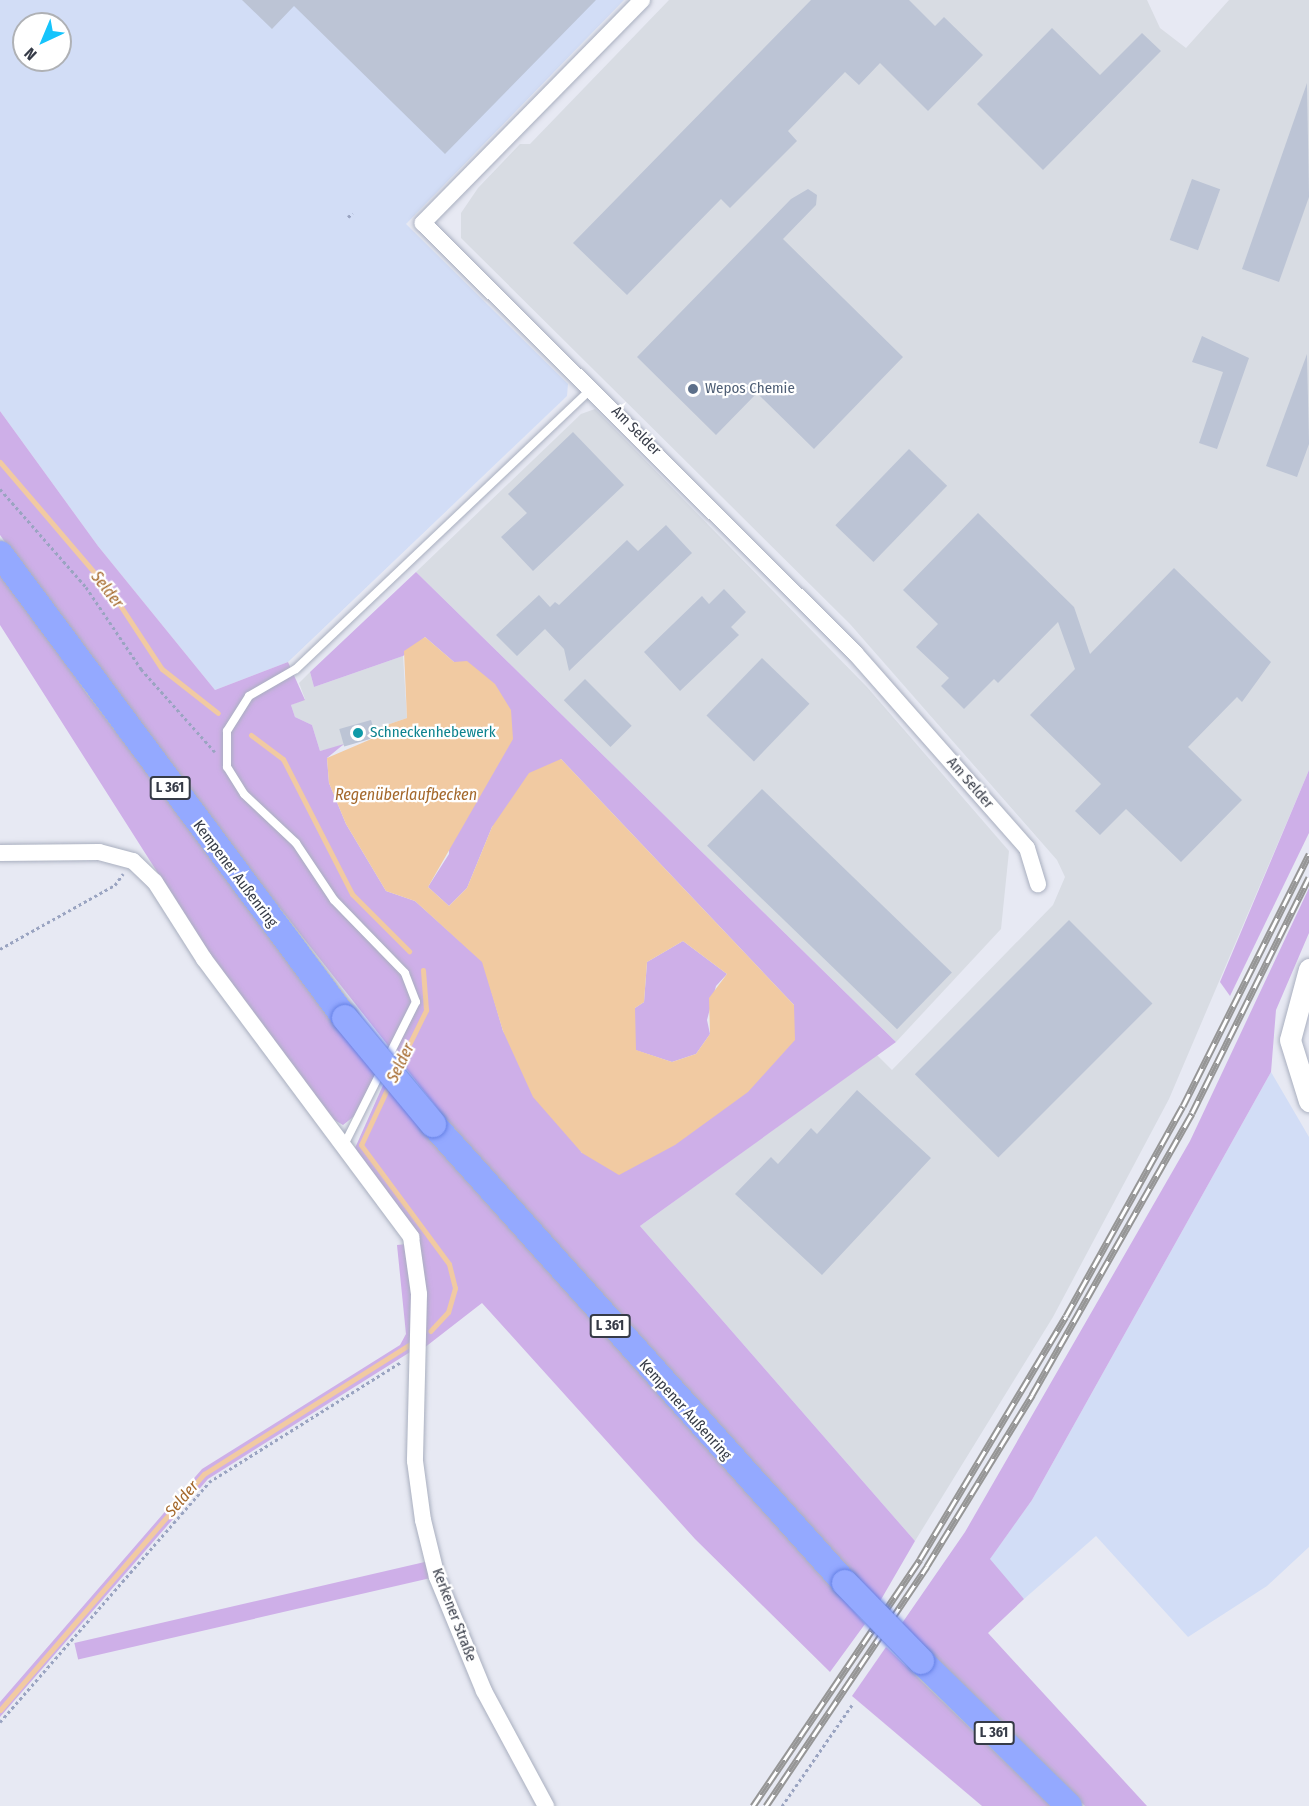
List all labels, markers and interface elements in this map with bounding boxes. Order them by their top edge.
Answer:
north arrow [12,12,72,72]
text: N [20,44,41,64]
place label: Wepos Chemie [705,380,795,398]
marker: Wepos Chemie [686,382,700,396]
street label: Am Selder [608,403,664,459]
water label: Selder [87,568,127,612]
place label: Schneckenhebewerk [370,724,496,742]
marker: Schneckenhebewerk [351,726,365,740]
street label: Am Selder [943,754,997,812]
road number: L 361 [149,777,191,799]
water label: Regenüberlaufbecken [335,785,477,805]
street label: Kempener Außenring [189,817,281,931]
water label: Selder [383,1040,419,1086]
road number: L 361 [589,1315,631,1337]
street label: Kempener Außenring [635,1356,735,1464]
water label: Selder [161,1477,203,1521]
street label: Kerkener Straße [428,1566,480,1664]
road number: L 361 [973,1722,1015,1744]

